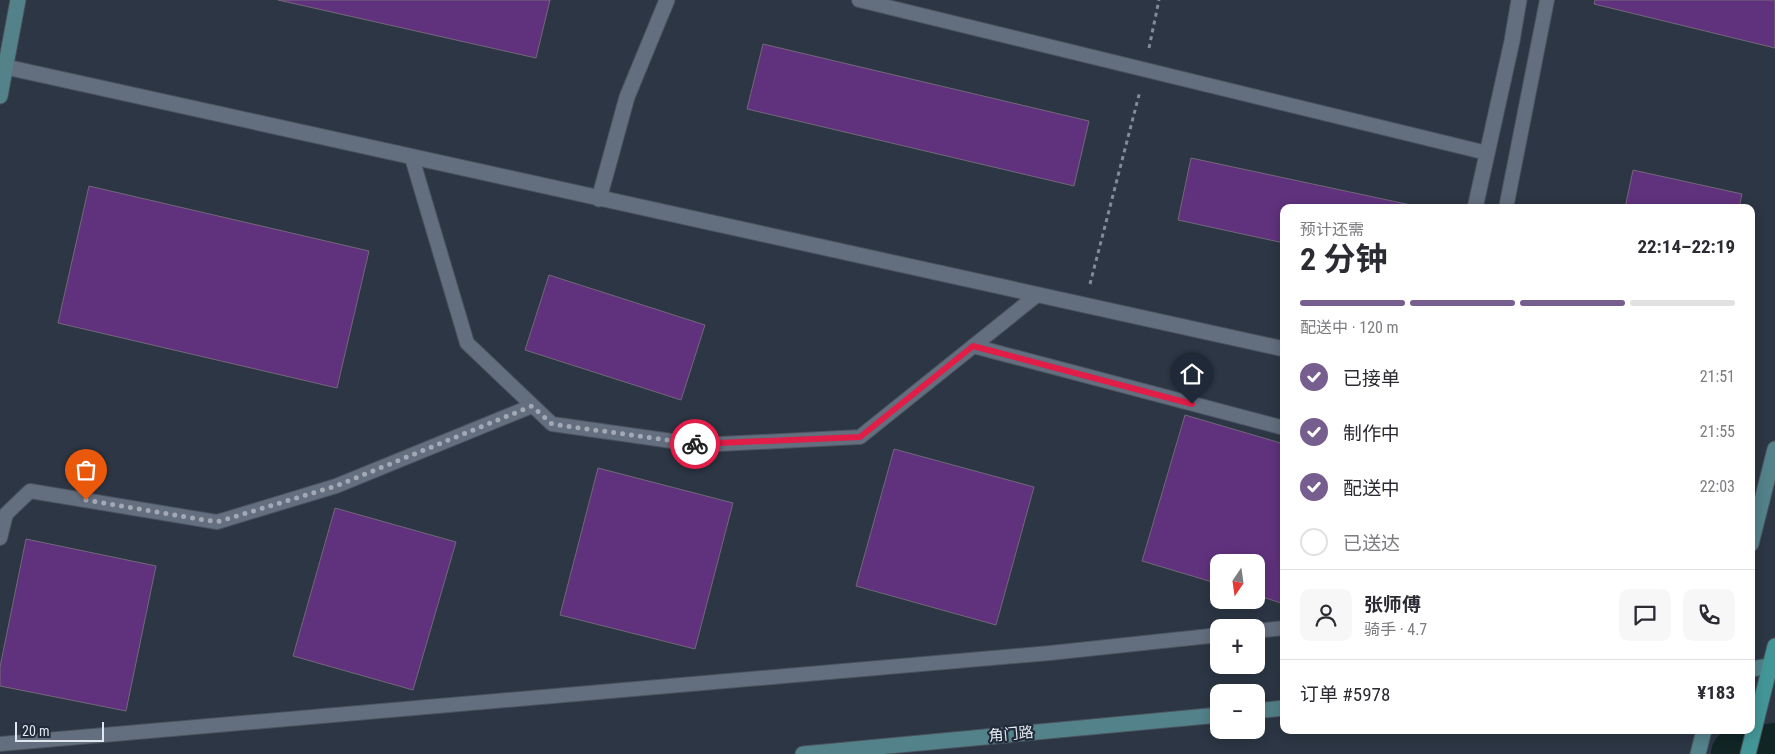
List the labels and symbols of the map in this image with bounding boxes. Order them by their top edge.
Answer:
pin [1171,353,1213,404]
courier [670,419,720,469]
pin [65,449,107,500]
north arrow [1210,554,1265,609]
scale bar [15,719,104,742]
street label: 角门路 [988,723,1034,745]

